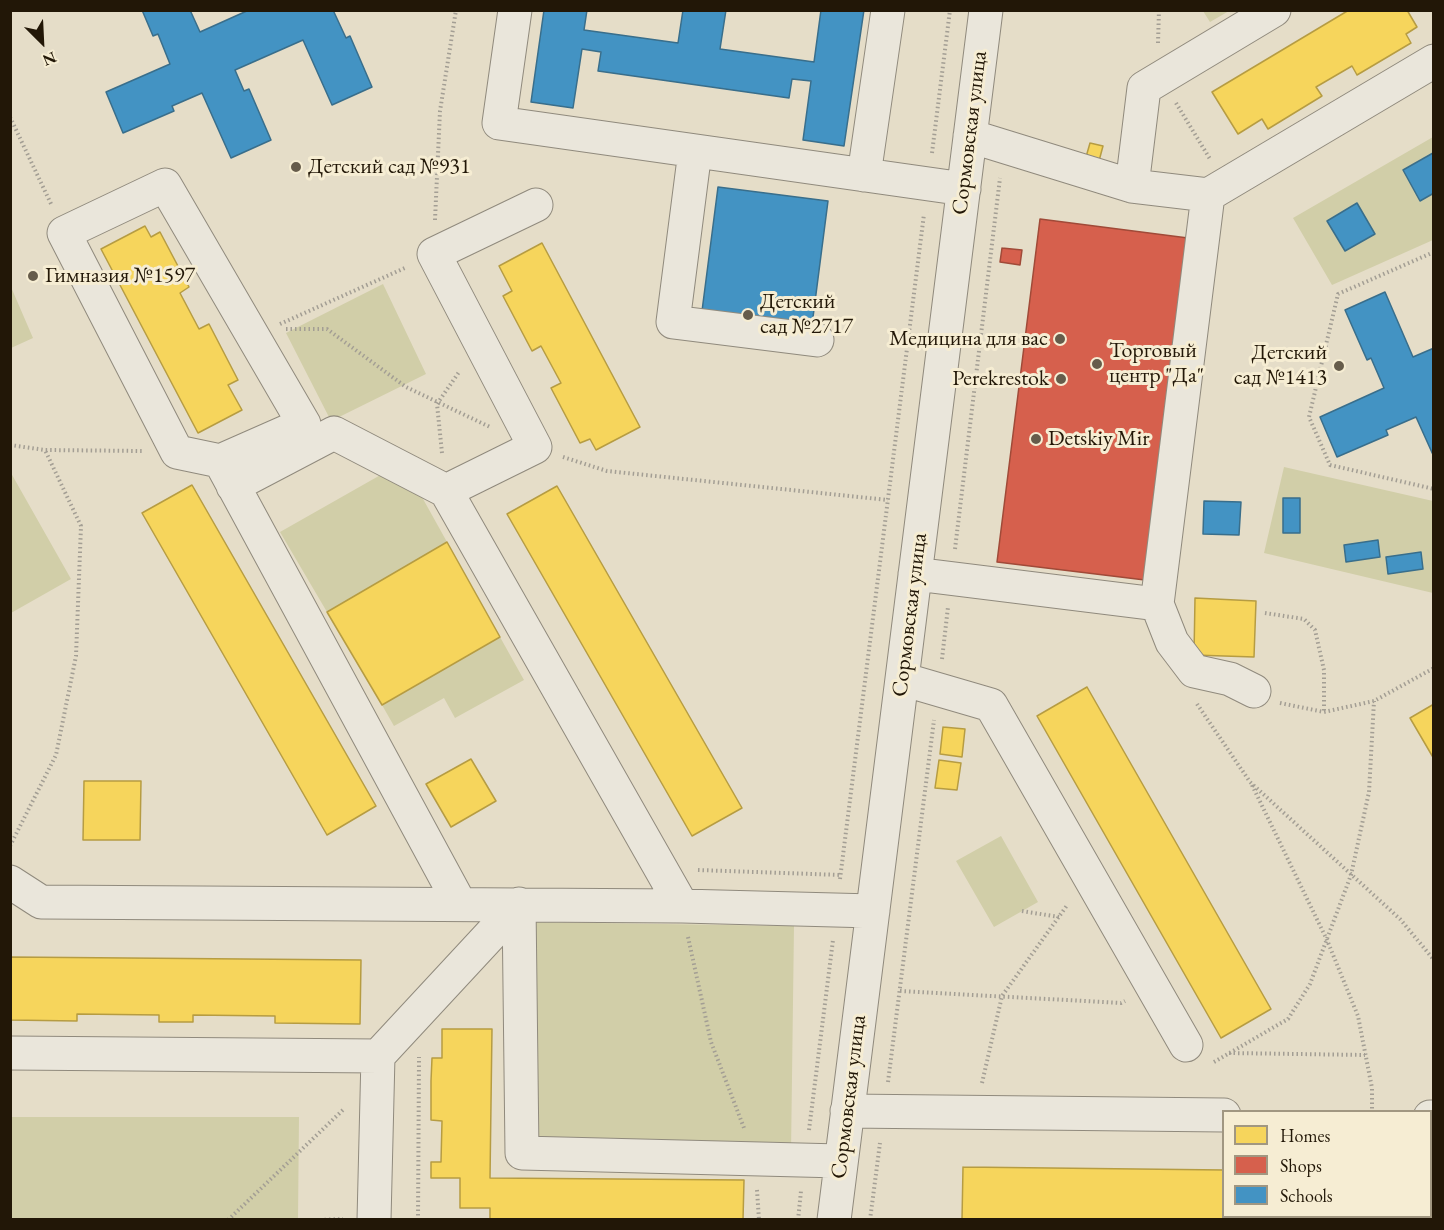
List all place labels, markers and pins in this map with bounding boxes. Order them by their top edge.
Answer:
place label: Детский сад №931 [308,154,470,180]
marker: Детский сад №931 [289,160,303,174]
place label: Гимназия №1597 [45,263,195,289]
marker: Гимназия №1597 [26,269,40,283]
place label: Детский сад №2717 [760,289,853,340]
marker: Детский сад №2717 [741,308,755,322]
place label: Медицина для вас [889,326,1048,352]
marker: Медицина для вас [1053,332,1067,346]
place label: Торговый центр "Да" [1109,338,1204,390]
place label: Детский сад №1413 [1234,340,1327,392]
marker: Торговый центр "Да" [1090,357,1104,371]
marker: Детский сад №1413 [1332,359,1346,373]
place label: Perekrestok [952,366,1049,392]
marker: Perekrestok [1054,372,1068,386]
place label: Detskiy Mir [1048,426,1149,452]
marker: Detskiy Mir [1029,432,1043,446]

